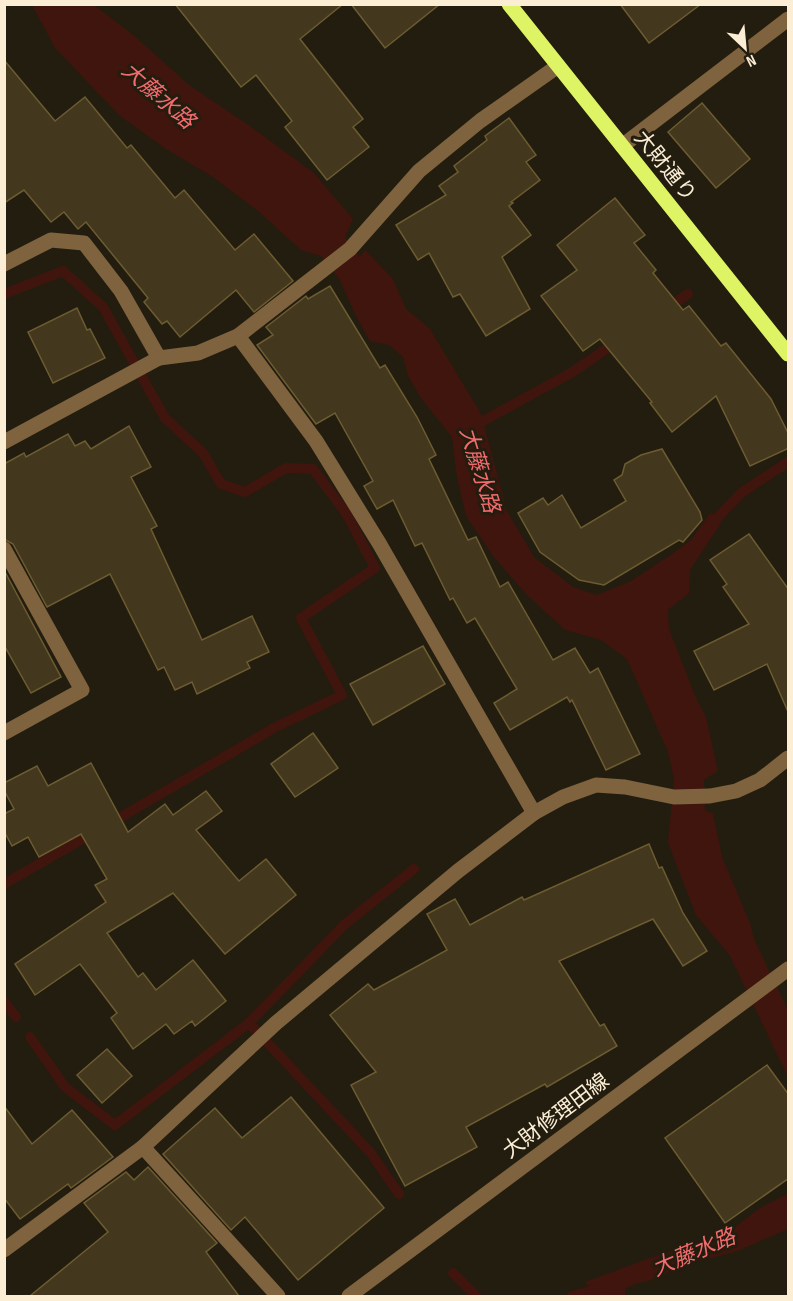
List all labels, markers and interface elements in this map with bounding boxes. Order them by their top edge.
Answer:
north arrow [715,18,775,78]
text: N [743,50,759,71]
water label: 大藤水路 [116,57,202,136]
street label: 大財通り [629,125,701,207]
water label: 大藤水路 [453,424,505,518]
street label: 大財修理田線 [498,1068,614,1164]
water label: 大藤水路 [648,1223,742,1283]

